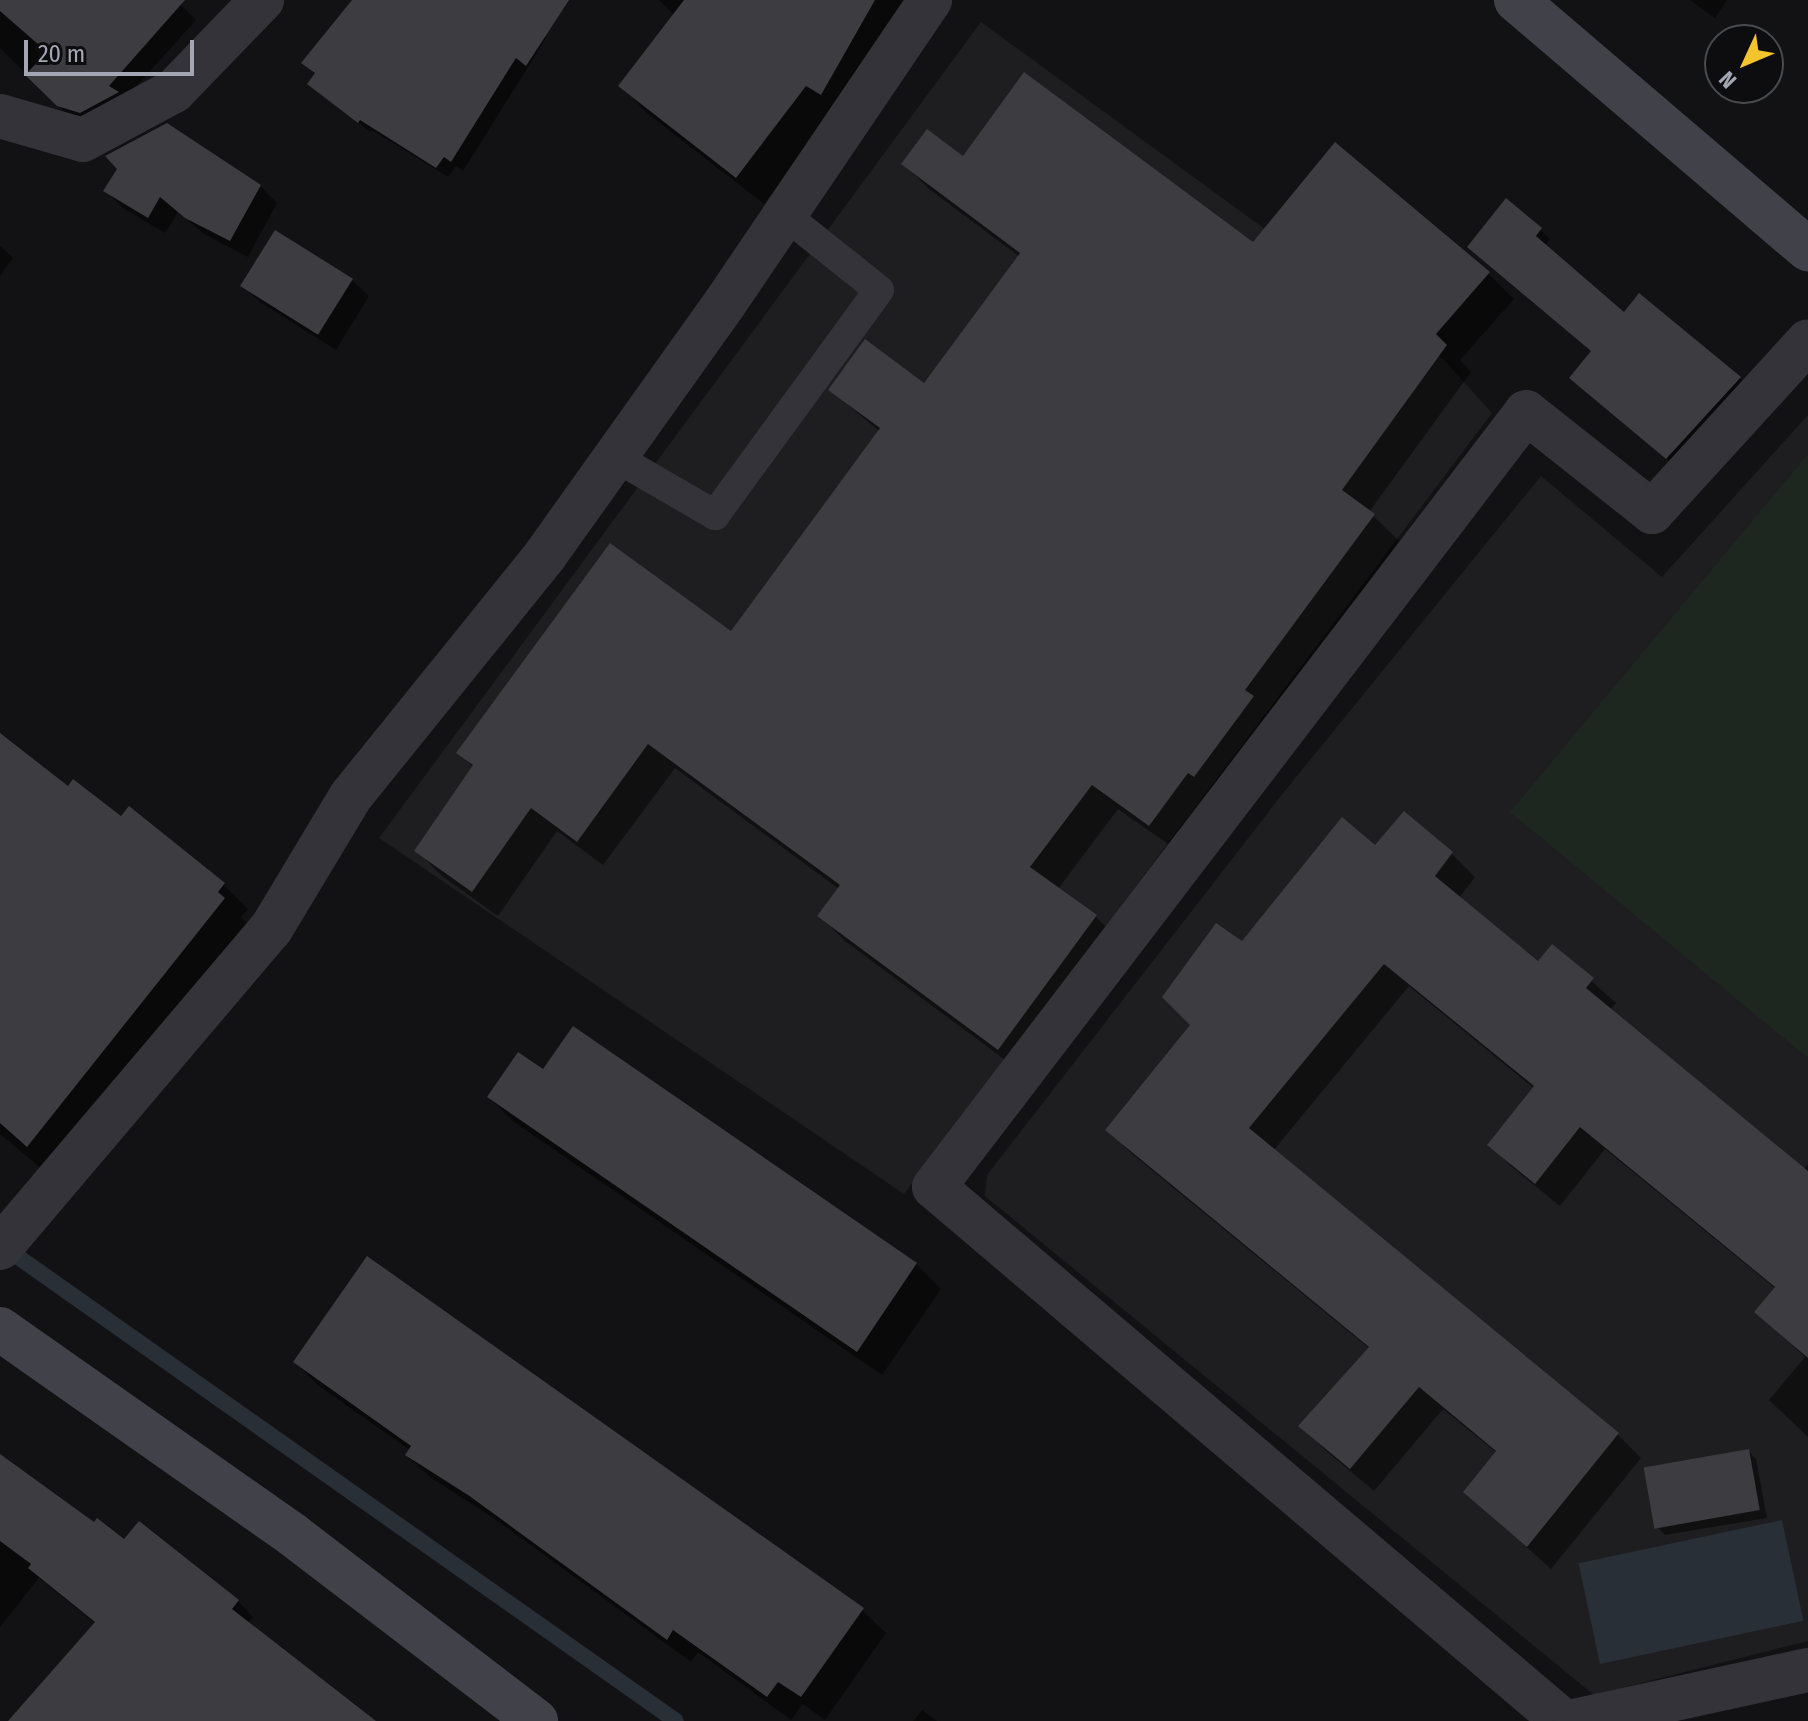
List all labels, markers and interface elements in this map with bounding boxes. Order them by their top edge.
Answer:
scale bar [28,24,198,74]
north arrow [1704,24,1784,104]
text: 20 m [38,40,85,68]
text: N [1714,66,1742,94]

